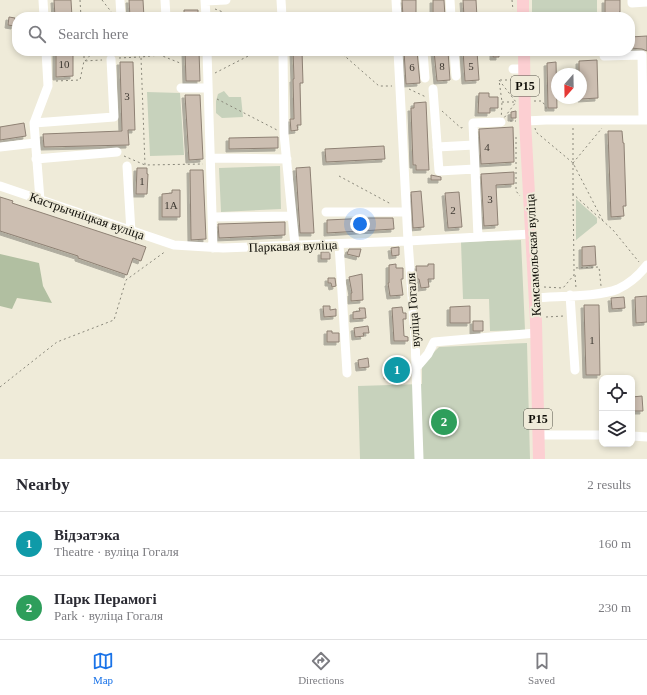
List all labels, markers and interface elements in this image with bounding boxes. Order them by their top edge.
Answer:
search box [12,12,635,56]
icon: search [26,23,48,45]
text: Search here [58,26,128,42]
house number: 10 [59,58,70,70]
house number: 8 [439,60,445,72]
house number: 5 [468,60,474,72]
house number: 6 [409,61,415,73]
north arrow [551,68,587,104]
road number: Р15 [511,76,539,96]
house number: 3 [124,90,130,102]
house number: 4 [484,141,490,153]
house number: 1 [139,175,145,187]
street label: Кастрычніцкая вуліца [27,189,147,243]
house number: 3 [487,193,493,205]
street label: Камсамольская вуліца [522,193,544,317]
house number: 1А [164,199,178,211]
house number: 2 [450,204,456,216]
your location [350,214,370,234]
street label: Паркавая вуліца [248,237,338,255]
street label: вуліца Гогаля [403,272,423,348]
house number: 1 [589,334,595,346]
pin: 1 [384,355,410,385]
map controls [599,375,635,447]
button: locate [599,375,635,411]
pin: 2 [431,407,457,437]
road number: Р15 [524,409,552,429]
button: layers [599,411,635,447]
text: Nearby [16,475,70,494]
text: 2 results [587,477,631,492]
text: Відэатэка [54,527,120,543]
text: 1 [26,536,32,551]
text: 160 m [598,536,631,551]
text: Theatre · вуліца Гогаля [54,544,179,559]
text: Парк Перамогі [54,591,157,607]
text: 2 [26,600,32,615]
text: 230 m [598,600,631,615]
text: Park · вуліца Гогаля [54,608,163,623]
tab: Map [92,650,114,686]
tab: Directions [298,650,344,686]
tab: Saved [528,650,555,686]

